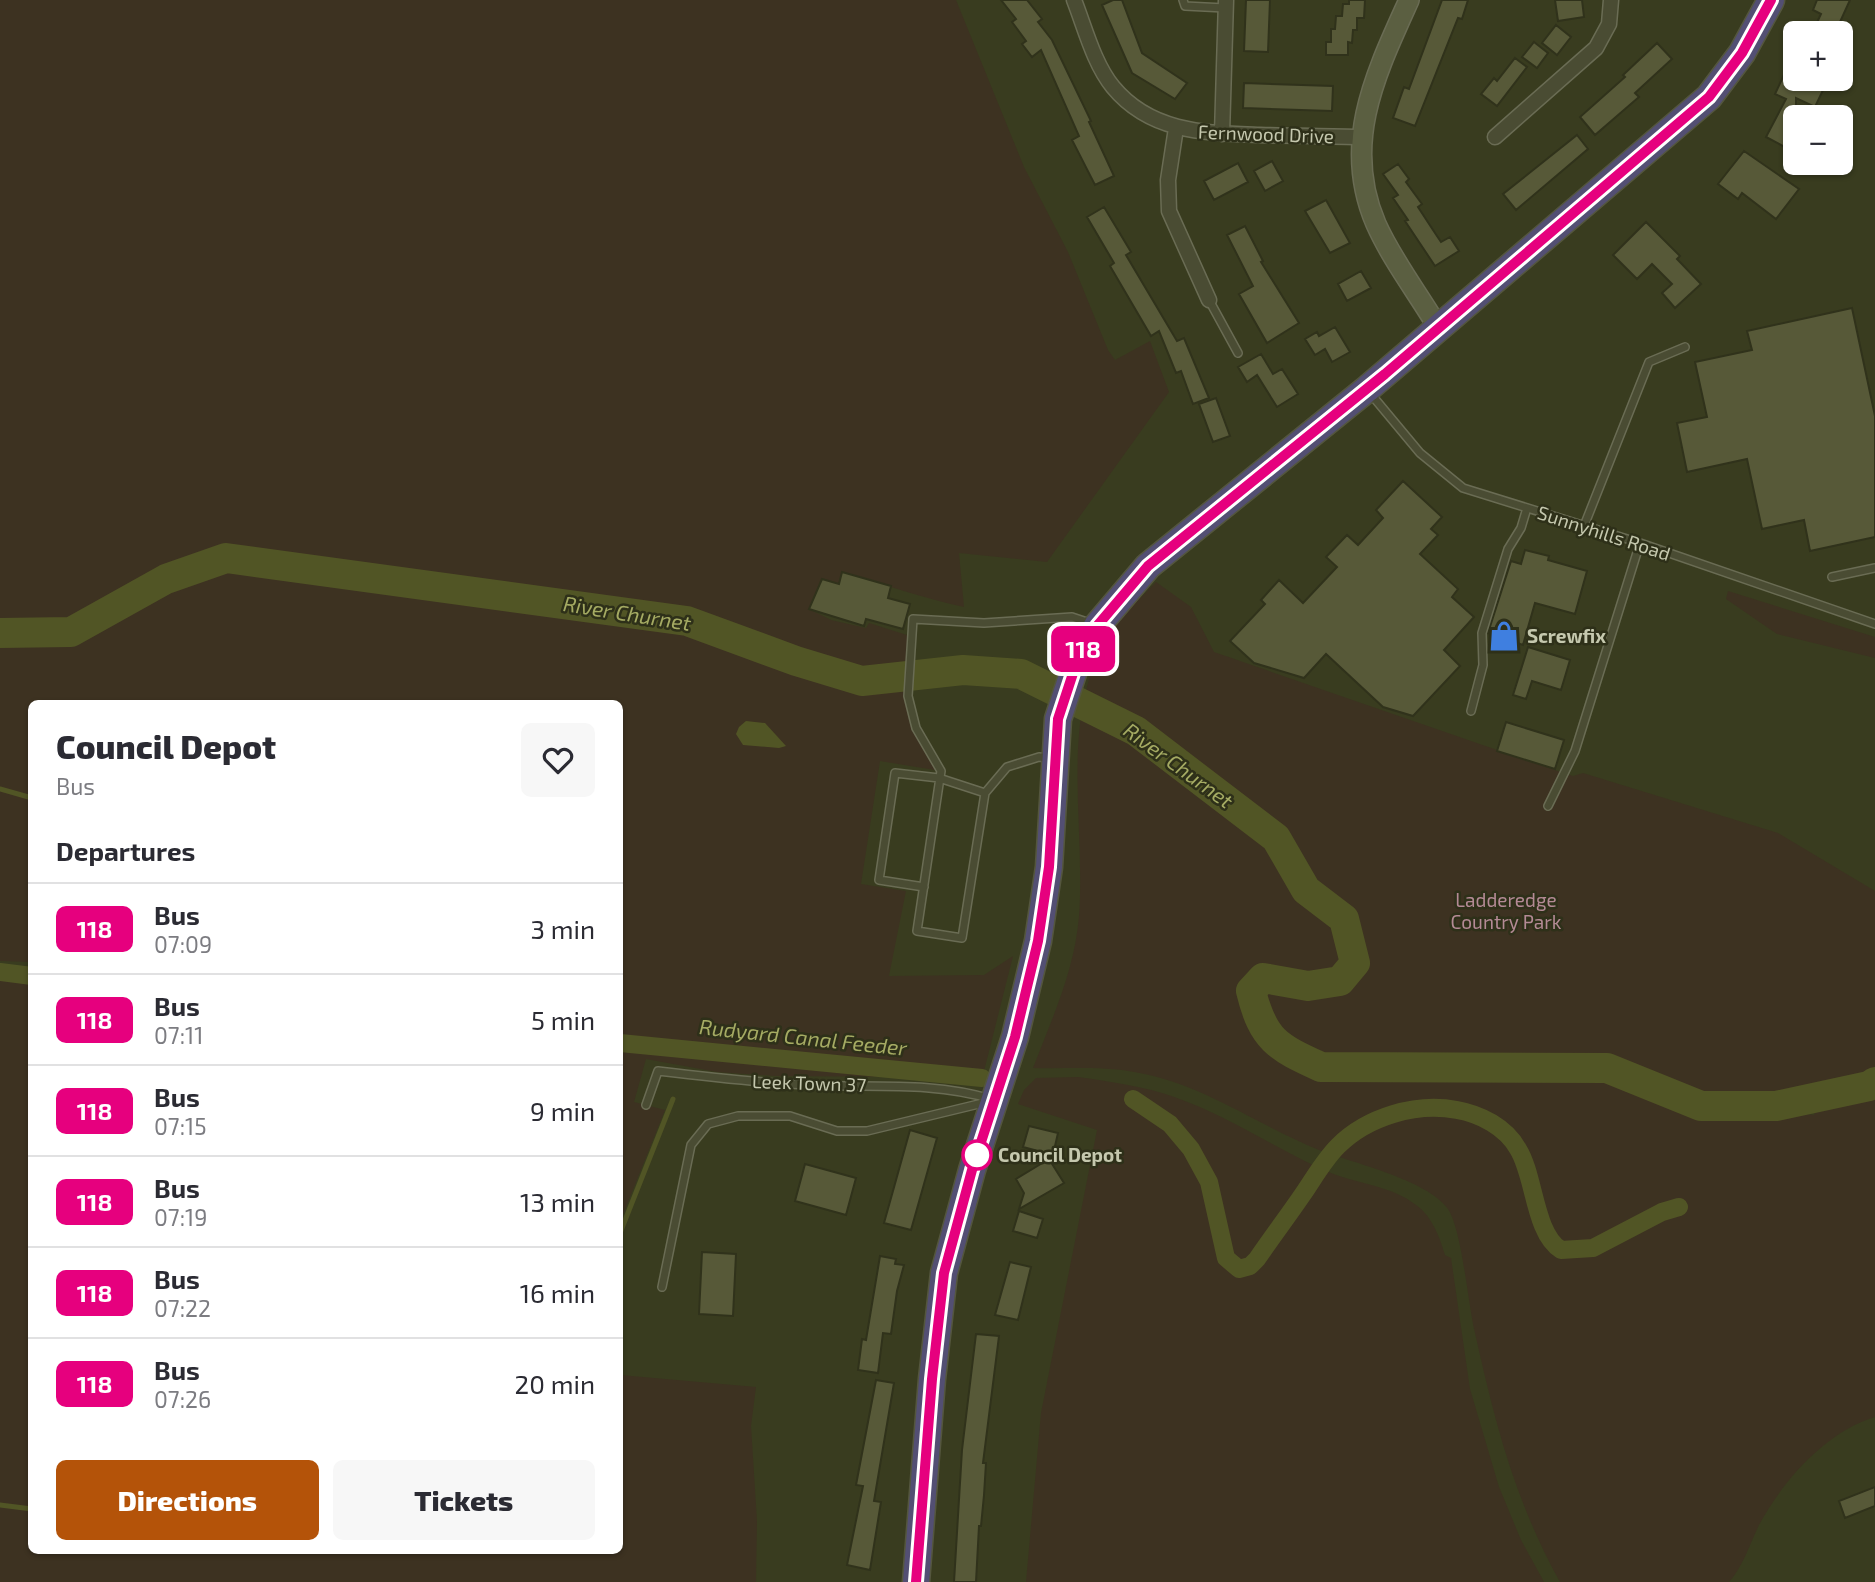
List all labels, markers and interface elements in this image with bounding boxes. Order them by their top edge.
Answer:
map controls [1783,21,1853,175]
button: + [1783,21,1853,91]
button: − [1783,105,1853,175]
street label: Fernwood Drive [1198,120,1334,147]
street label: Sunnyhills Road [1535,500,1673,565]
water label: River Churnet [562,590,693,635]
shop icon: Screwfix [1487,619,1521,653]
place label: Screwfix [1527,624,1606,647]
line badge: 118 [1043,626,1123,672]
text: 118 [1065,634,1101,663]
water label: River Churnet [1119,717,1238,813]
button: heart [521,723,595,797]
text: Council Depot [56,726,276,766]
text: Bus [56,772,95,800]
text: Departures [56,835,195,866]
park label: Ladderedge Country Park [1450,888,1562,933]
text: Bus [154,899,200,930]
text: 3 min [530,913,595,944]
text: 118 [77,914,112,943]
text: 07:09 [154,930,212,958]
text: Bus [154,990,200,1021]
text: 5 min [531,1004,595,1035]
text: 118 [77,1005,112,1034]
water label: Rudyard Canal Feeder [698,1013,909,1061]
text: 07:11 [154,1021,203,1049]
street label: Leek Town 37 [752,1069,867,1096]
text: Bus [154,1081,200,1112]
text: 9 min [530,1095,595,1126]
text: 118 [77,1096,112,1125]
text: 07:15 [154,1112,207,1140]
marker: Council Depot [962,1140,992,1170]
place label: Council Depot [998,1143,1122,1166]
text: Bus [154,1172,200,1203]
text: 13 min [520,1186,595,1217]
text: 118 [77,1187,112,1216]
text: 07:19 [154,1203,207,1231]
text: Bus [154,1263,200,1294]
text: 16 min [520,1277,595,1308]
text: 118 [77,1278,112,1307]
text: 07:22 [154,1294,211,1322]
text: Bus [154,1354,200,1385]
text: 20 min [515,1368,595,1399]
text: 118 [77,1369,112,1398]
text: 07:26 [154,1385,211,1413]
button: Directions [56,1460,319,1540]
button: Tickets [333,1460,595,1540]

